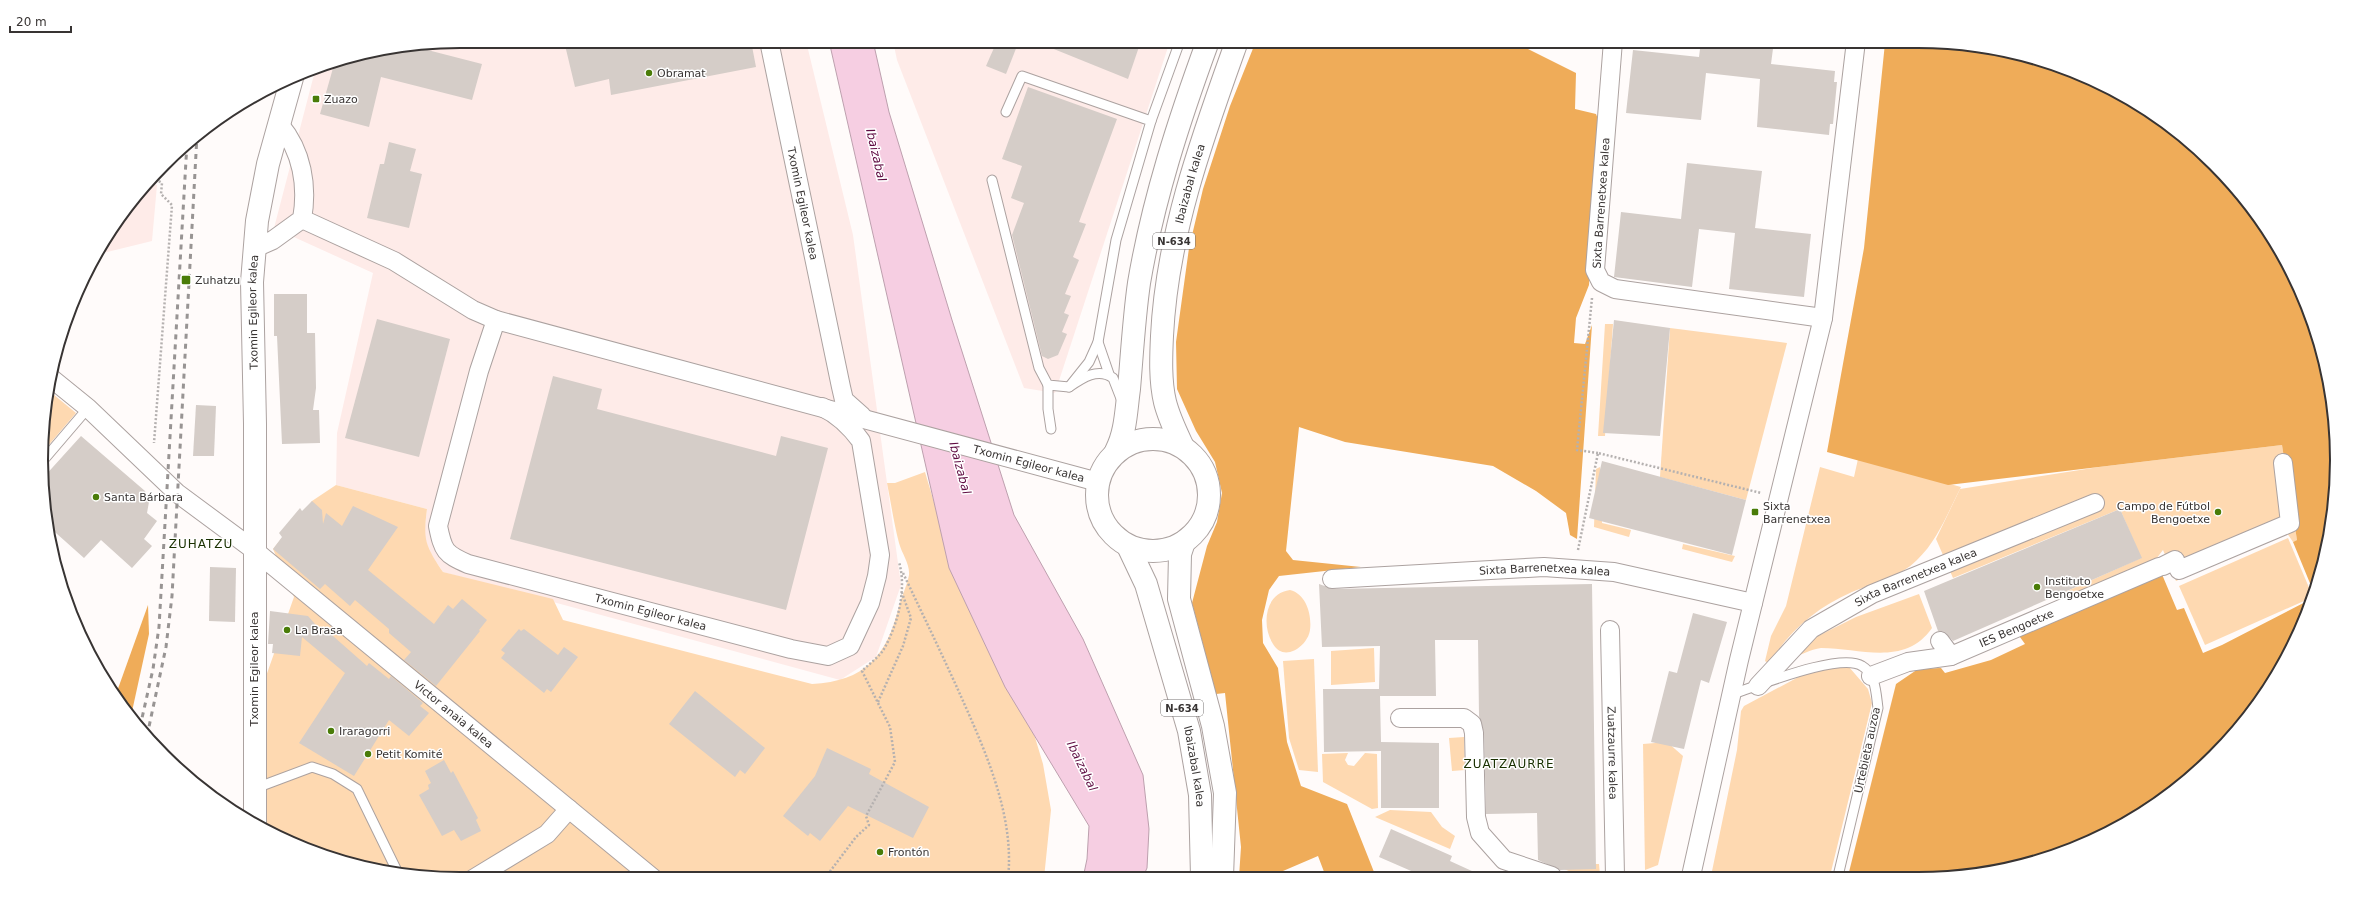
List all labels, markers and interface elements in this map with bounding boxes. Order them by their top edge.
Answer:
scale bar [10,8,71,34]
text: 20 m [16,15,47,29]
place label: Obramat [657,67,706,80]
marker: Obramat [644,68,654,78]
place label: Zuazo [324,93,358,106]
marker: Zuazo [311,94,321,104]
water label: Ibaizabal [863,127,889,183]
street label: Sixta Barrenetxea kalea [1590,137,1613,269]
street label: Ibaizabal kalea [1173,142,1208,225]
street label: Txomin Egileor kalea [784,145,820,261]
road number: N-634 [1153,233,1195,249]
street label: Txomin Egileor kalea [246,254,261,371]
marker: Zuhatzu [180,274,192,286]
place label: Zuhatzu [195,274,240,287]
water label: Ibaizabal [946,440,974,496]
street label: Txomin Egileor kalea [971,442,1086,485]
place label: Santa Bárbara [104,491,183,504]
marker: Santa Bárbara [91,492,101,502]
place label: Sixta Barrenetxea [1763,500,1830,526]
place label: Campo de Fútbol Bengoetxe [2117,500,2210,526]
marker: Sixta Barrenetxea [1750,507,1760,517]
marker: Campo de Fútbol Bengoetxe [2213,507,2223,517]
district label: ZUHATZU [169,537,233,551]
street label: Sixta Barrenetxea kalea [1853,546,1979,610]
street label: Sixta Barrenetxea kalea [1479,561,1611,579]
place label: Instituto Bengoetxe [2045,575,2104,601]
marker: Instituto Bengoetxe [2032,582,2042,592]
street label: Txomin Egileor kalea [592,591,708,633]
street label: IES Bengoetxe [1977,607,2056,650]
street label: Txomin Egileor kalea [248,612,261,727]
place label: La Brasa [295,624,343,637]
marker: La Brasa [282,625,292,635]
street label: Victor anaia kalea [411,678,496,751]
road number: N-634 [1161,700,1203,716]
street label: Zuatzaurre kalea [1605,706,1619,800]
street label: Urtebieta auzoa [1852,706,1883,794]
street label: Ibaizabal kalea [1181,724,1206,807]
place label: Iraragorri [339,725,390,738]
marker: Iraragorri [326,726,336,736]
water label: Ibaizabal [1064,739,1100,794]
place label: Petit Komité [376,748,443,761]
marker: Petit Komité [363,749,373,759]
district label: ZUATZAURRE [1463,757,1555,771]
place label: Frontón [888,846,930,859]
marker: Frontón [875,847,885,857]

